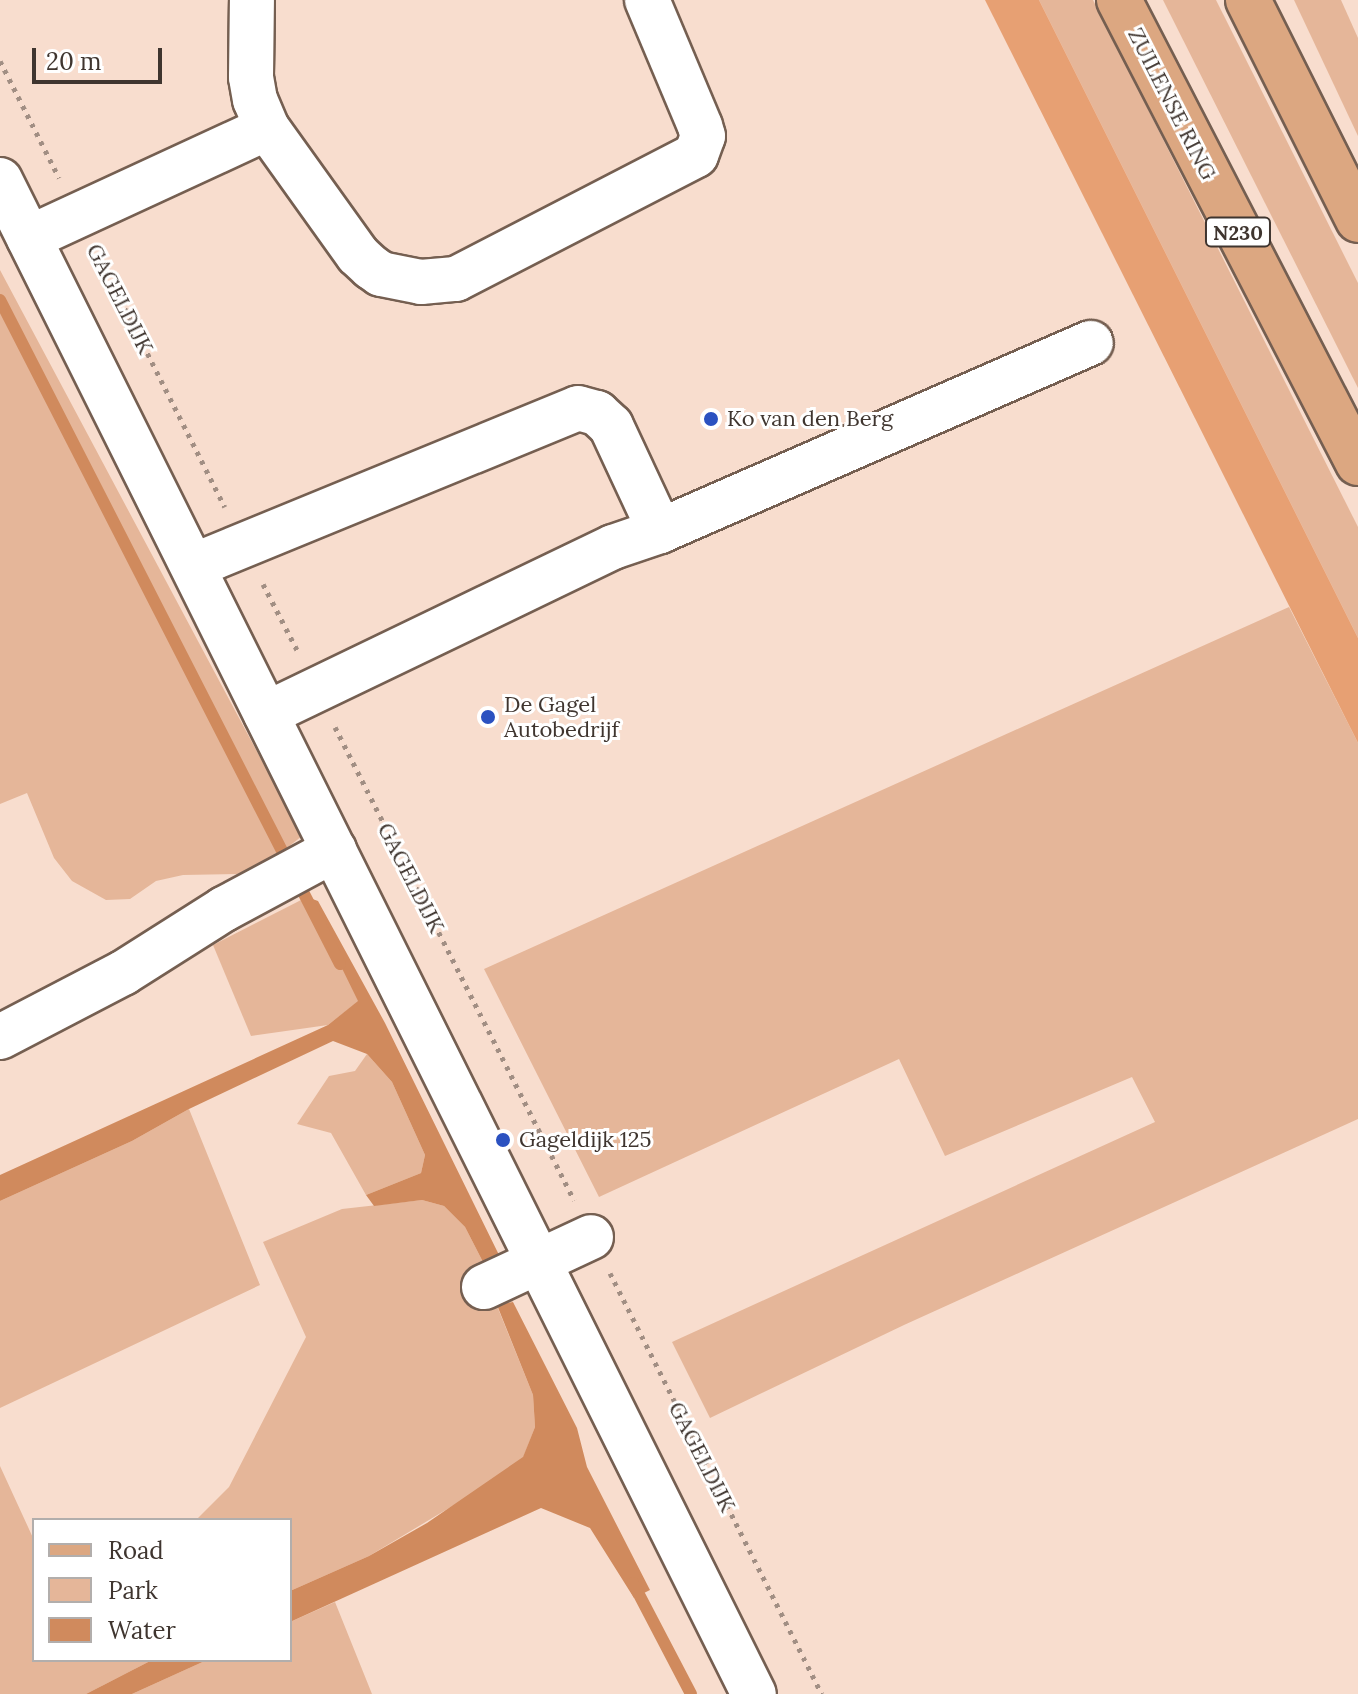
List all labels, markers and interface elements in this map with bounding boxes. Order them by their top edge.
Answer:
street label: ZUILENSE RING [1122,24,1222,184]
scale bar [36,32,166,82]
text: 20 m [46,46,102,77]
road number: N230 [1204,216,1272,248]
street label: GAGELDIJK [81,239,159,359]
place label: Ko van den Berg [727,406,893,432]
marker: Ko van den Berg [702,410,720,428]
place label: De Gagel Autobedrijf [504,691,619,742]
marker: De Gagel Autobedrijf [479,708,497,726]
street label: GAGELDIJK [372,818,450,938]
place label: Gageldijk 125 [519,1127,652,1153]
marker: Gageldijk 125 [494,1131,512,1149]
street label: GAGELDIJK [663,1397,741,1517]
legend [32,1518,292,1662]
text: Road [108,1535,164,1566]
text: Park [108,1575,158,1606]
text: Water [108,1615,176,1646]

